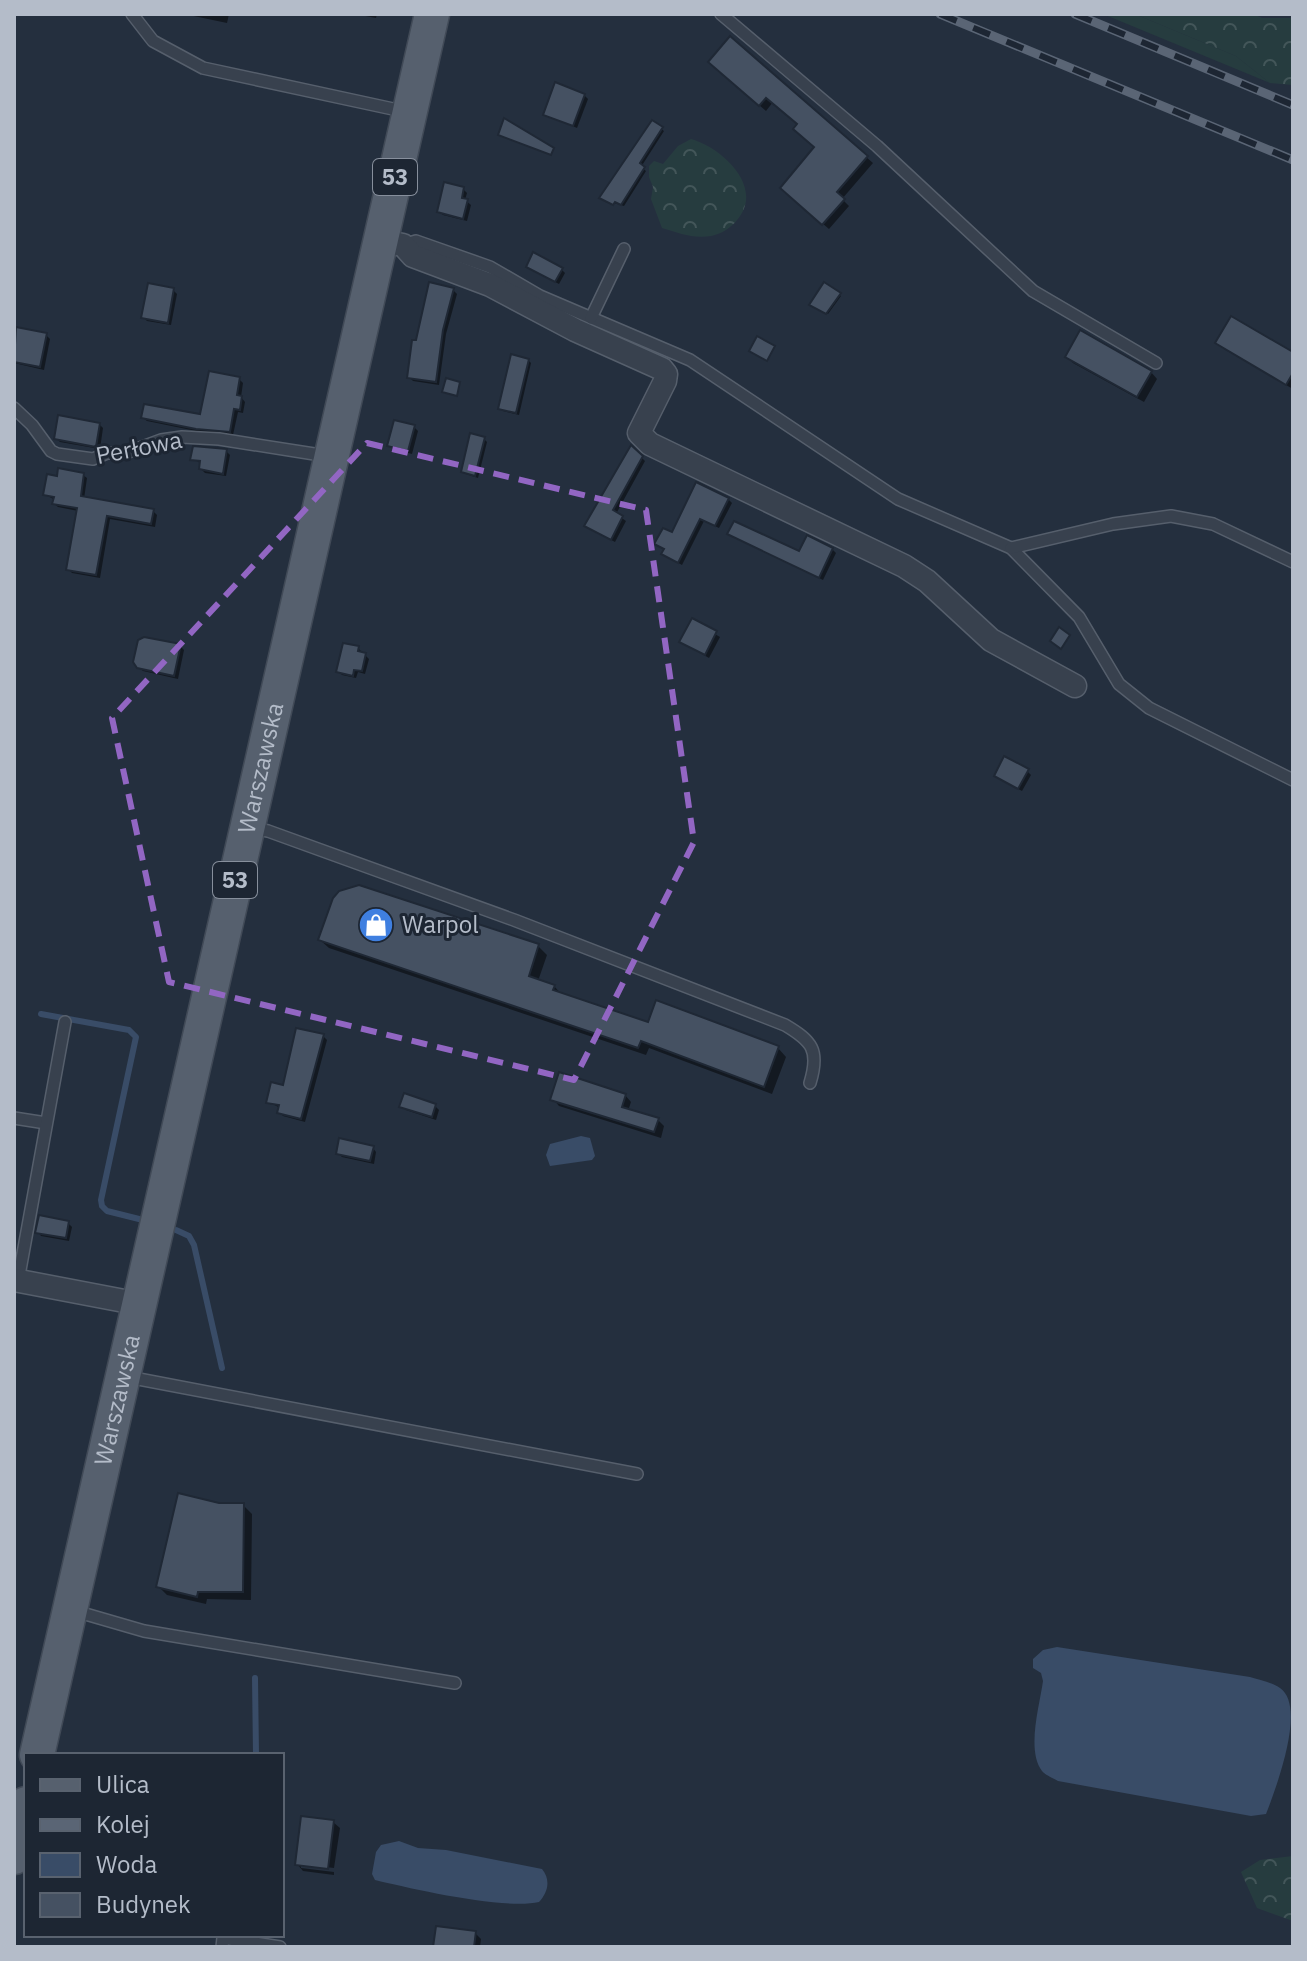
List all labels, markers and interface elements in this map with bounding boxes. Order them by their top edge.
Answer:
road number: 53 [373,159,417,195]
street label: Perłowa [93,423,185,471]
street label: Warszawska [230,699,290,837]
road number: 53 [213,862,257,898]
shop icon: Warpol [357,906,395,944]
place label: Warpol [402,908,479,940]
street label: Warszawska [86,1331,147,1468]
legend [24,1753,284,1937]
text: Ulica [96,1768,150,1800]
text: Kolej [96,1808,150,1840]
text: Woda [96,1848,157,1880]
text: Budynek [96,1888,191,1920]

